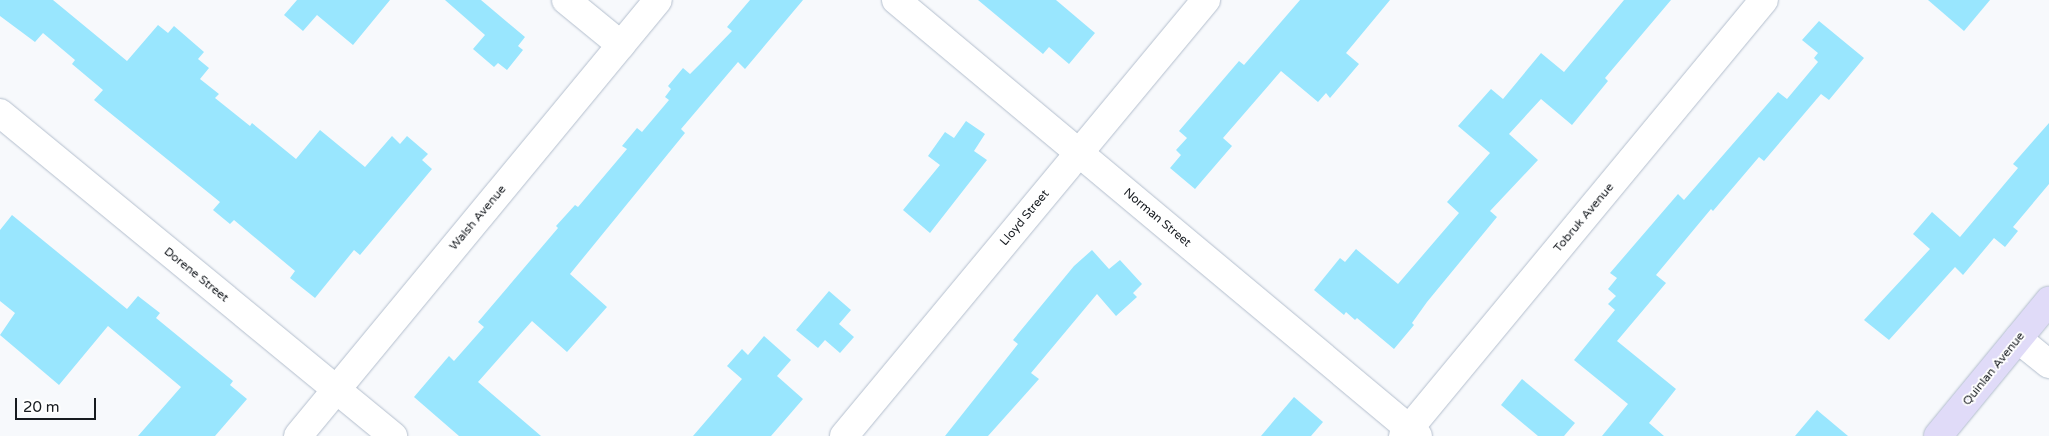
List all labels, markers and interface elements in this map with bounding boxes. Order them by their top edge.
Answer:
street label: Tobruk Avenue [1551,180,1617,256]
street label: Walsh Avenue [447,183,509,253]
street label: Norman Street [1120,186,1194,250]
street label: Lloyd Street [997,187,1053,249]
street label: Dorene Street [161,245,231,305]
street label: Quinlan Avenue [1960,329,2028,409]
scale bar [18,388,99,420]
text: 20 m [23,398,60,416]

